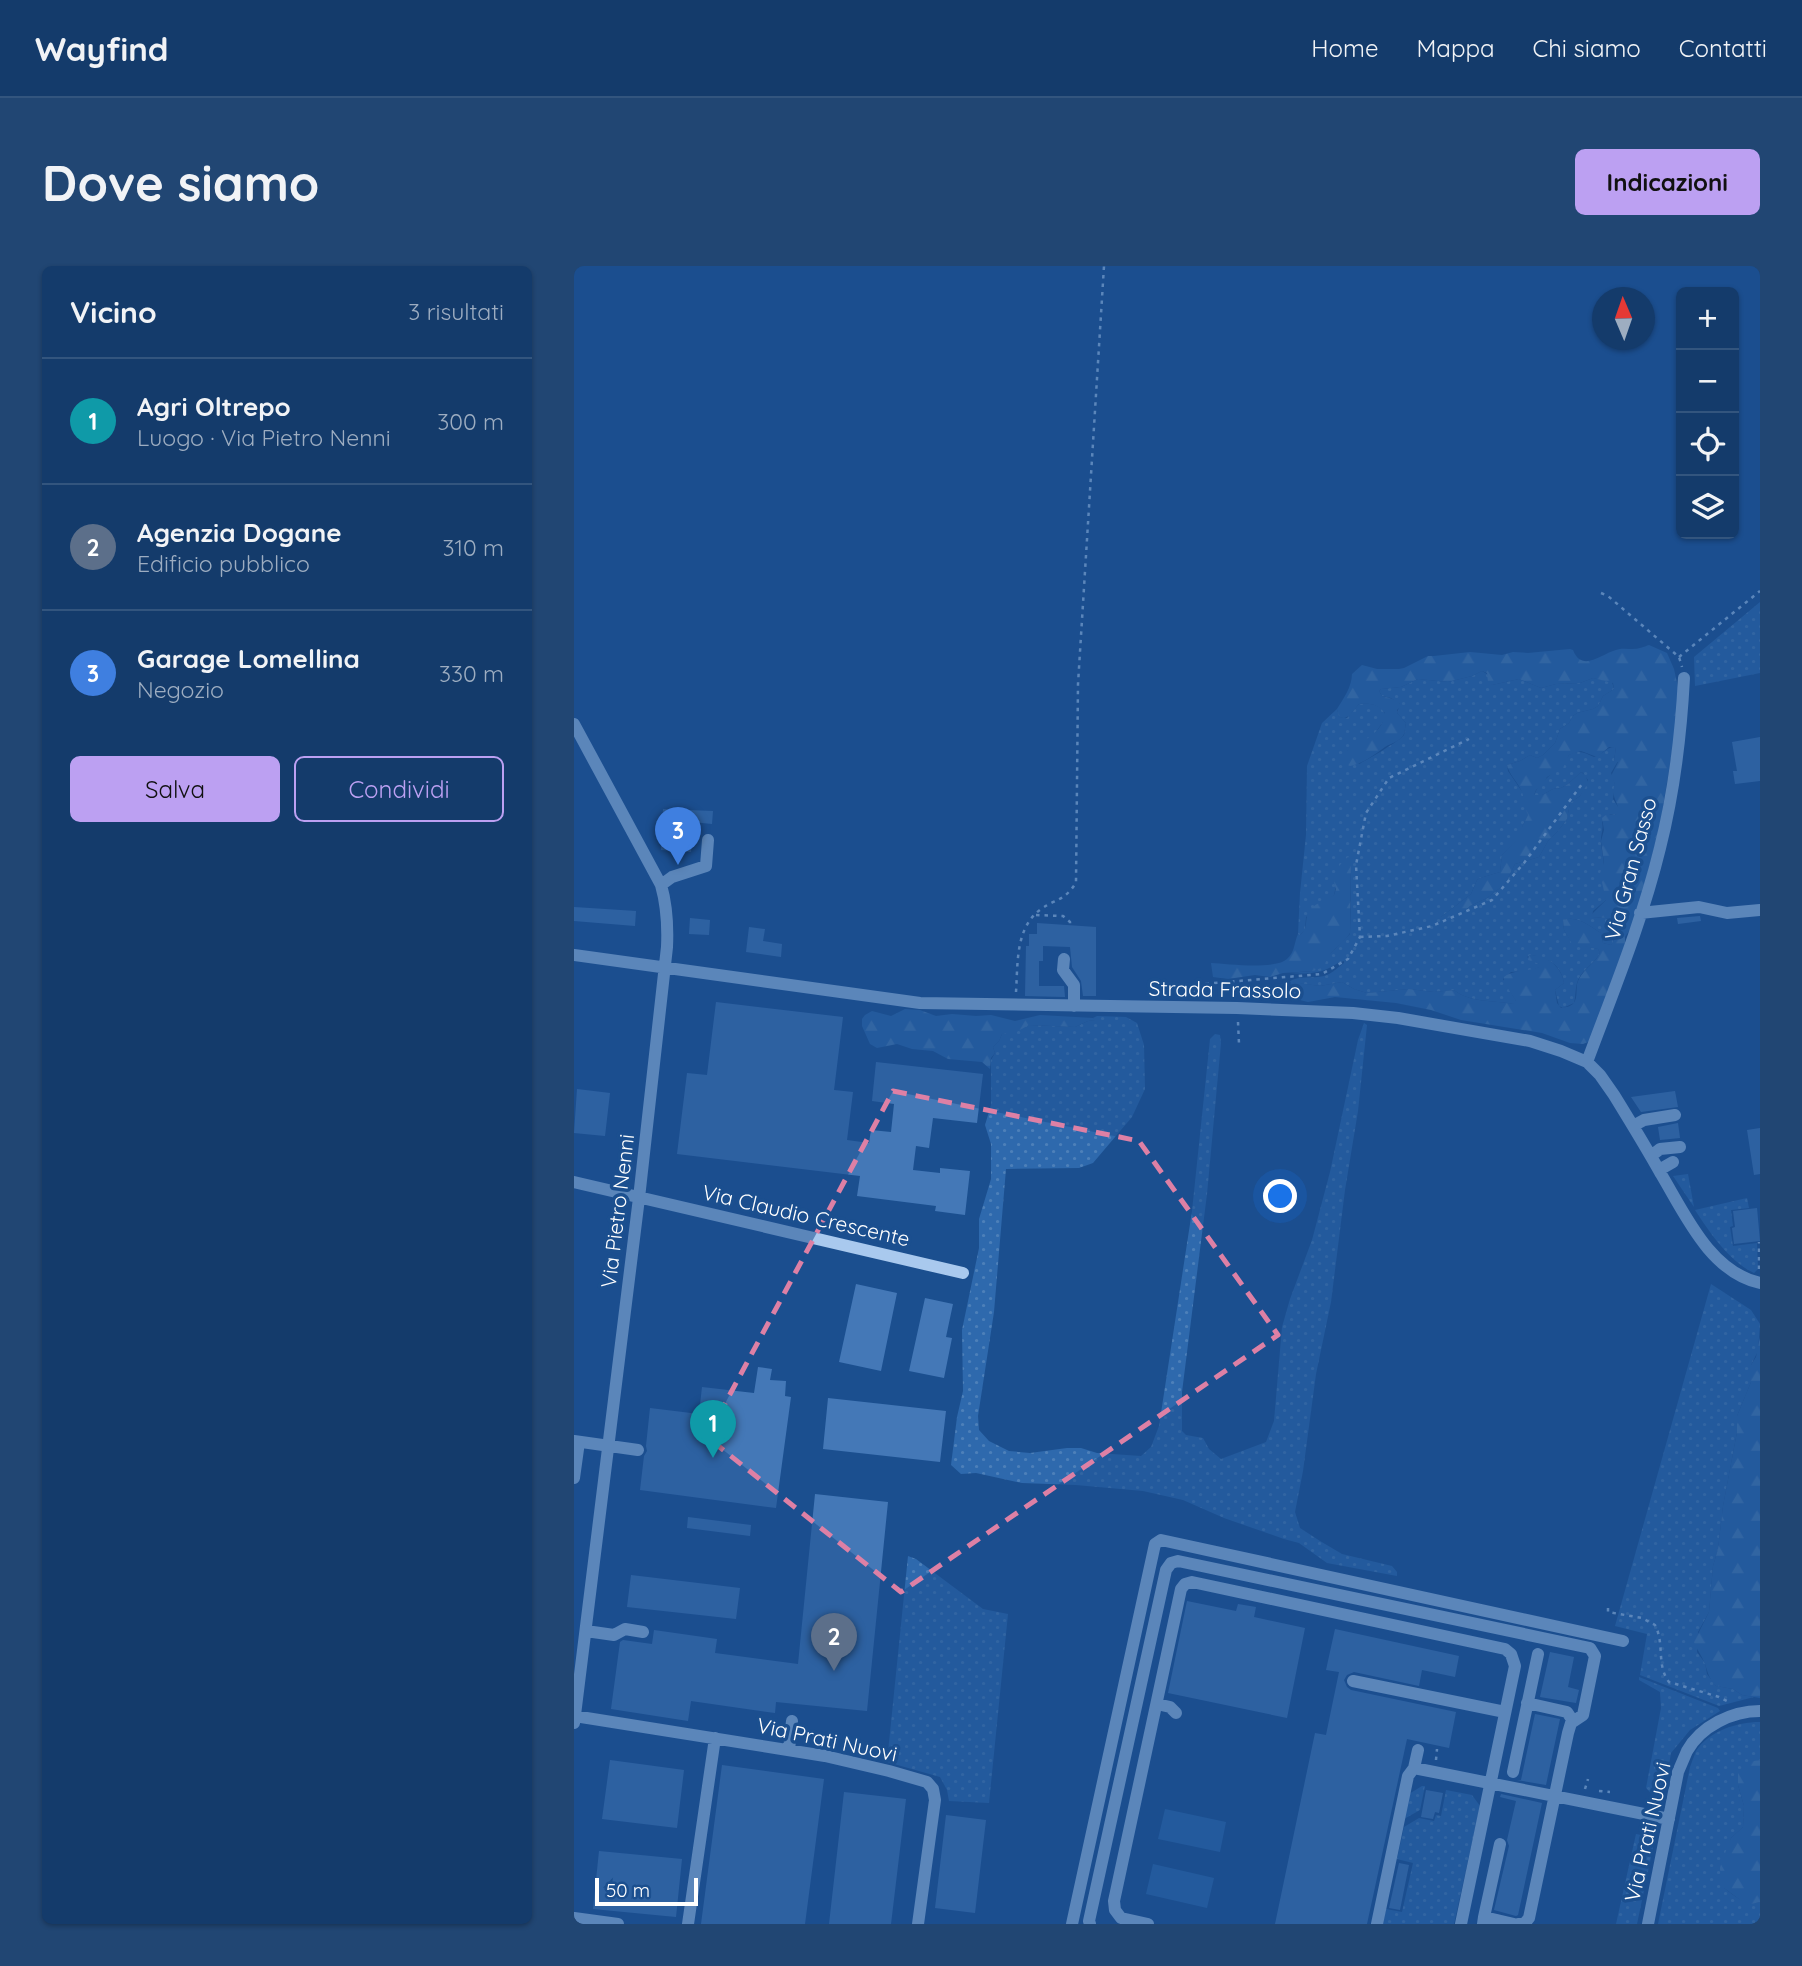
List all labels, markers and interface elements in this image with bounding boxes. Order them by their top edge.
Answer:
text: Wayfind [35,28,169,69]
text: Home [1311,33,1379,63]
text: Mappa [1417,33,1495,63]
text: Chi siamo [1533,33,1641,63]
text: Contatti [1679,33,1767,63]
button: Indicazioni [1575,149,1760,215]
text: Dove siamo [42,152,319,213]
north arrow [1592,287,1655,350]
map controls [1676,287,1739,539]
button: + [1676,287,1739,350]
text: Vicino [70,293,157,331]
text: 3 risultati [408,297,504,326]
button: − [1676,350,1739,413]
text: Agri Oltrepo [137,390,291,423]
text: 1 [89,407,97,436]
text: 300 m [437,407,504,436]
button: locate [1676,413,1739,476]
text: Luogo · Via Pietro Nenni [137,423,391,452]
button: layers [1676,476,1739,539]
text: Agenzia Dogane [137,516,342,549]
text: 2 [86,533,100,562]
text: 310 m [442,533,504,562]
text: Edificio pubblico [137,549,310,578]
text: Garage Lomellina [137,642,360,675]
text: 3 [87,659,99,688]
text: 330 m [439,659,504,688]
text: Negozio [137,675,224,704]
button: Salva [70,756,280,822]
button: Condividi [294,756,504,822]
street label: Via Gran Sasso [1598,794,1662,943]
pin: 3 [655,807,701,865]
street label: Strada Frassolo [1148,975,1302,1003]
street label: Via Pietro Nenni [595,1132,639,1289]
street label: Via Claudio Crescente [700,1178,913,1252]
your location [1263,1179,1297,1213]
pin: 1 [690,1400,736,1458]
pin: 2 [811,1613,857,1671]
street label: Via Prati Nuovi [755,1711,900,1767]
street label: Via Prati Nuovi [1618,1759,1676,1904]
scale bar [595,1875,698,1907]
text: 50 m [606,1878,650,1902]

